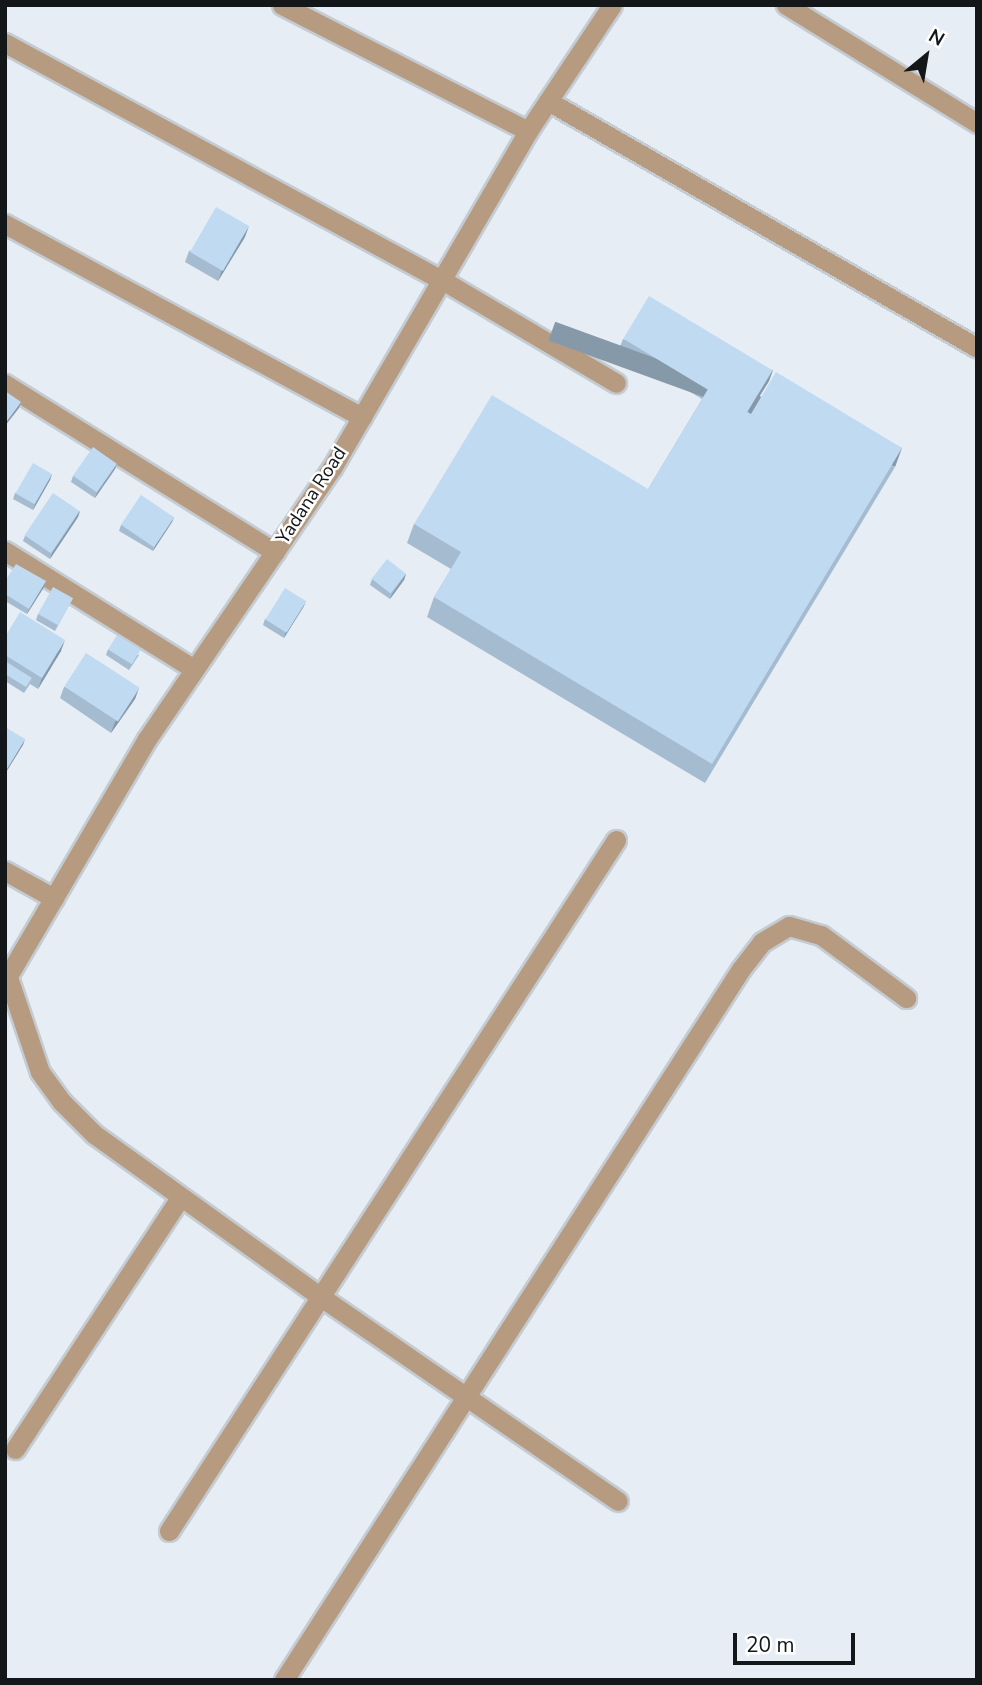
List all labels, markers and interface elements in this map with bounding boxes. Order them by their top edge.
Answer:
north arrow [891,21,961,91]
text: N [924,23,949,53]
street label: Yadana Road [272,443,352,549]
scale bar [737,1618,860,1662]
text: 20 m [746,1631,795,1659]

